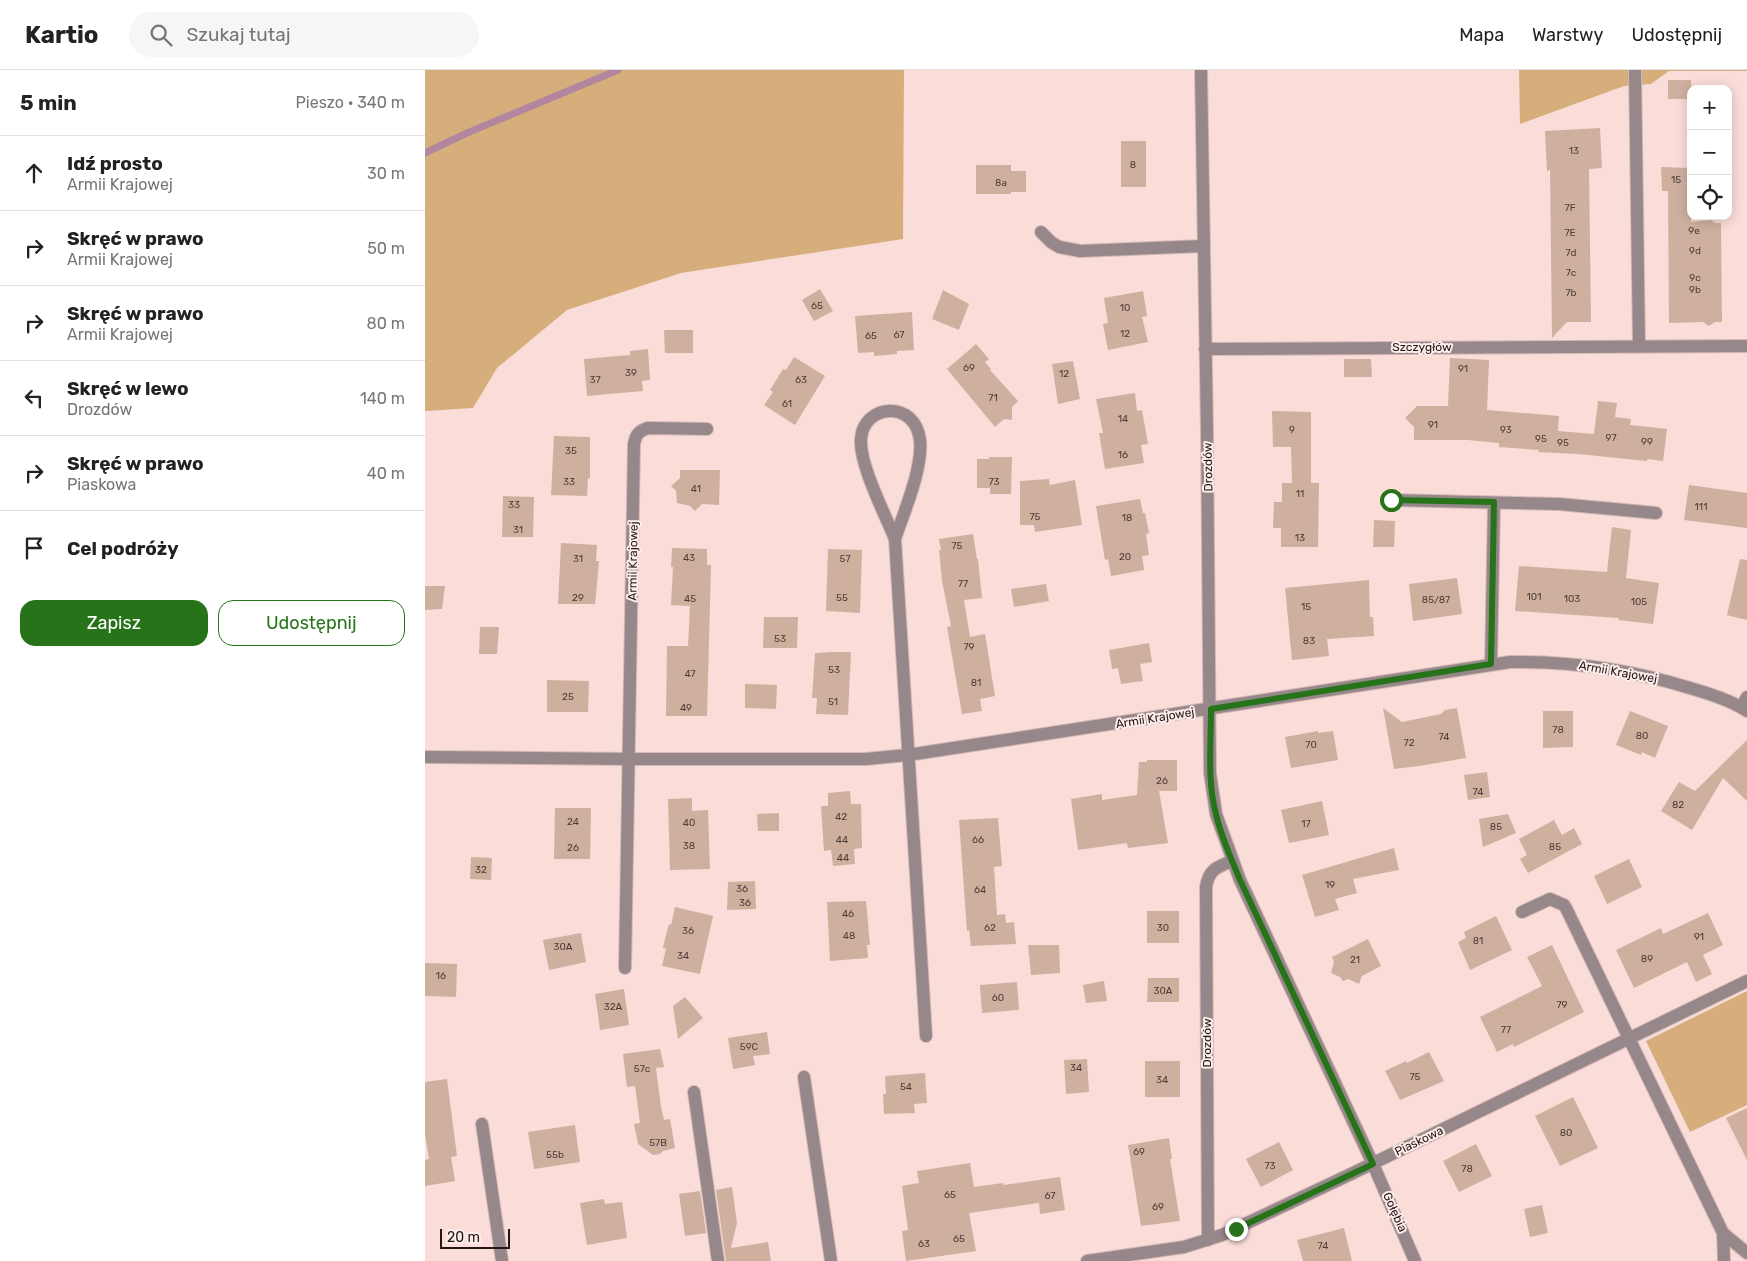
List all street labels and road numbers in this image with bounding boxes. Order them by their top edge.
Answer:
street label: Szczygłów [1392,340,1452,354]
street label: Drozdów [1201,442,1215,492]
street label: Armii Krajowej [625,521,641,601]
street label: Armii Krajowej [1578,658,1658,686]
street label: Armii Krajowej [1115,705,1195,731]
street label: Drozdów [1200,1018,1214,1068]
street label: Piaskowa [1393,1123,1445,1159]
street label: Gołębia [1380,1190,1410,1234]

